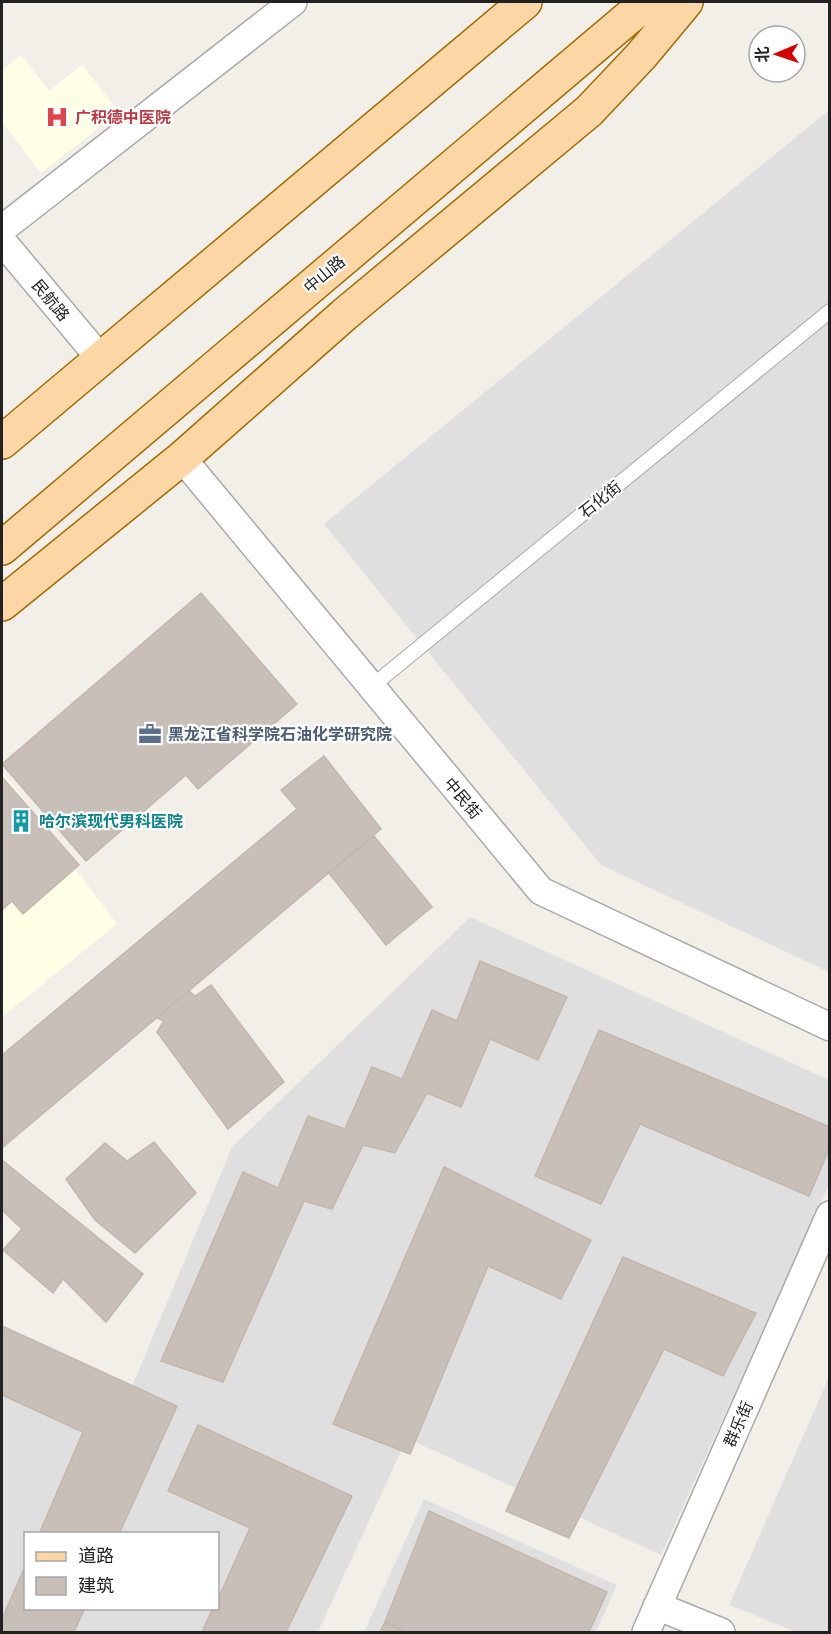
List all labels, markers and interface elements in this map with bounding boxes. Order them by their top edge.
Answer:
north arrow [747,24,807,84]
text: 北 [752,46,774,63]
hospital icon: 广积德中医院 [44,104,70,130]
place label: 广积德中医院 [75,107,171,129]
street label: 中山路 [299,251,350,299]
street label: 民航路 [26,275,74,326]
street label: 石化街 [575,476,626,523]
office icon: 黑龙江省科学院石油化学研究院 [137,721,163,747]
place label: 黑龙江省科学院石油化学研究院 [168,724,392,746]
street label: 中民街 [438,773,486,824]
building icon: 哈尔滨现代男科医院 [8,808,34,834]
place label: 哈尔滨现代男科医院 [39,811,183,833]
street label: 群乐街 [719,1398,759,1451]
legend [24,1532,219,1610]
text: 道路 [78,1544,114,1569]
text: 建筑 [78,1574,114,1599]

